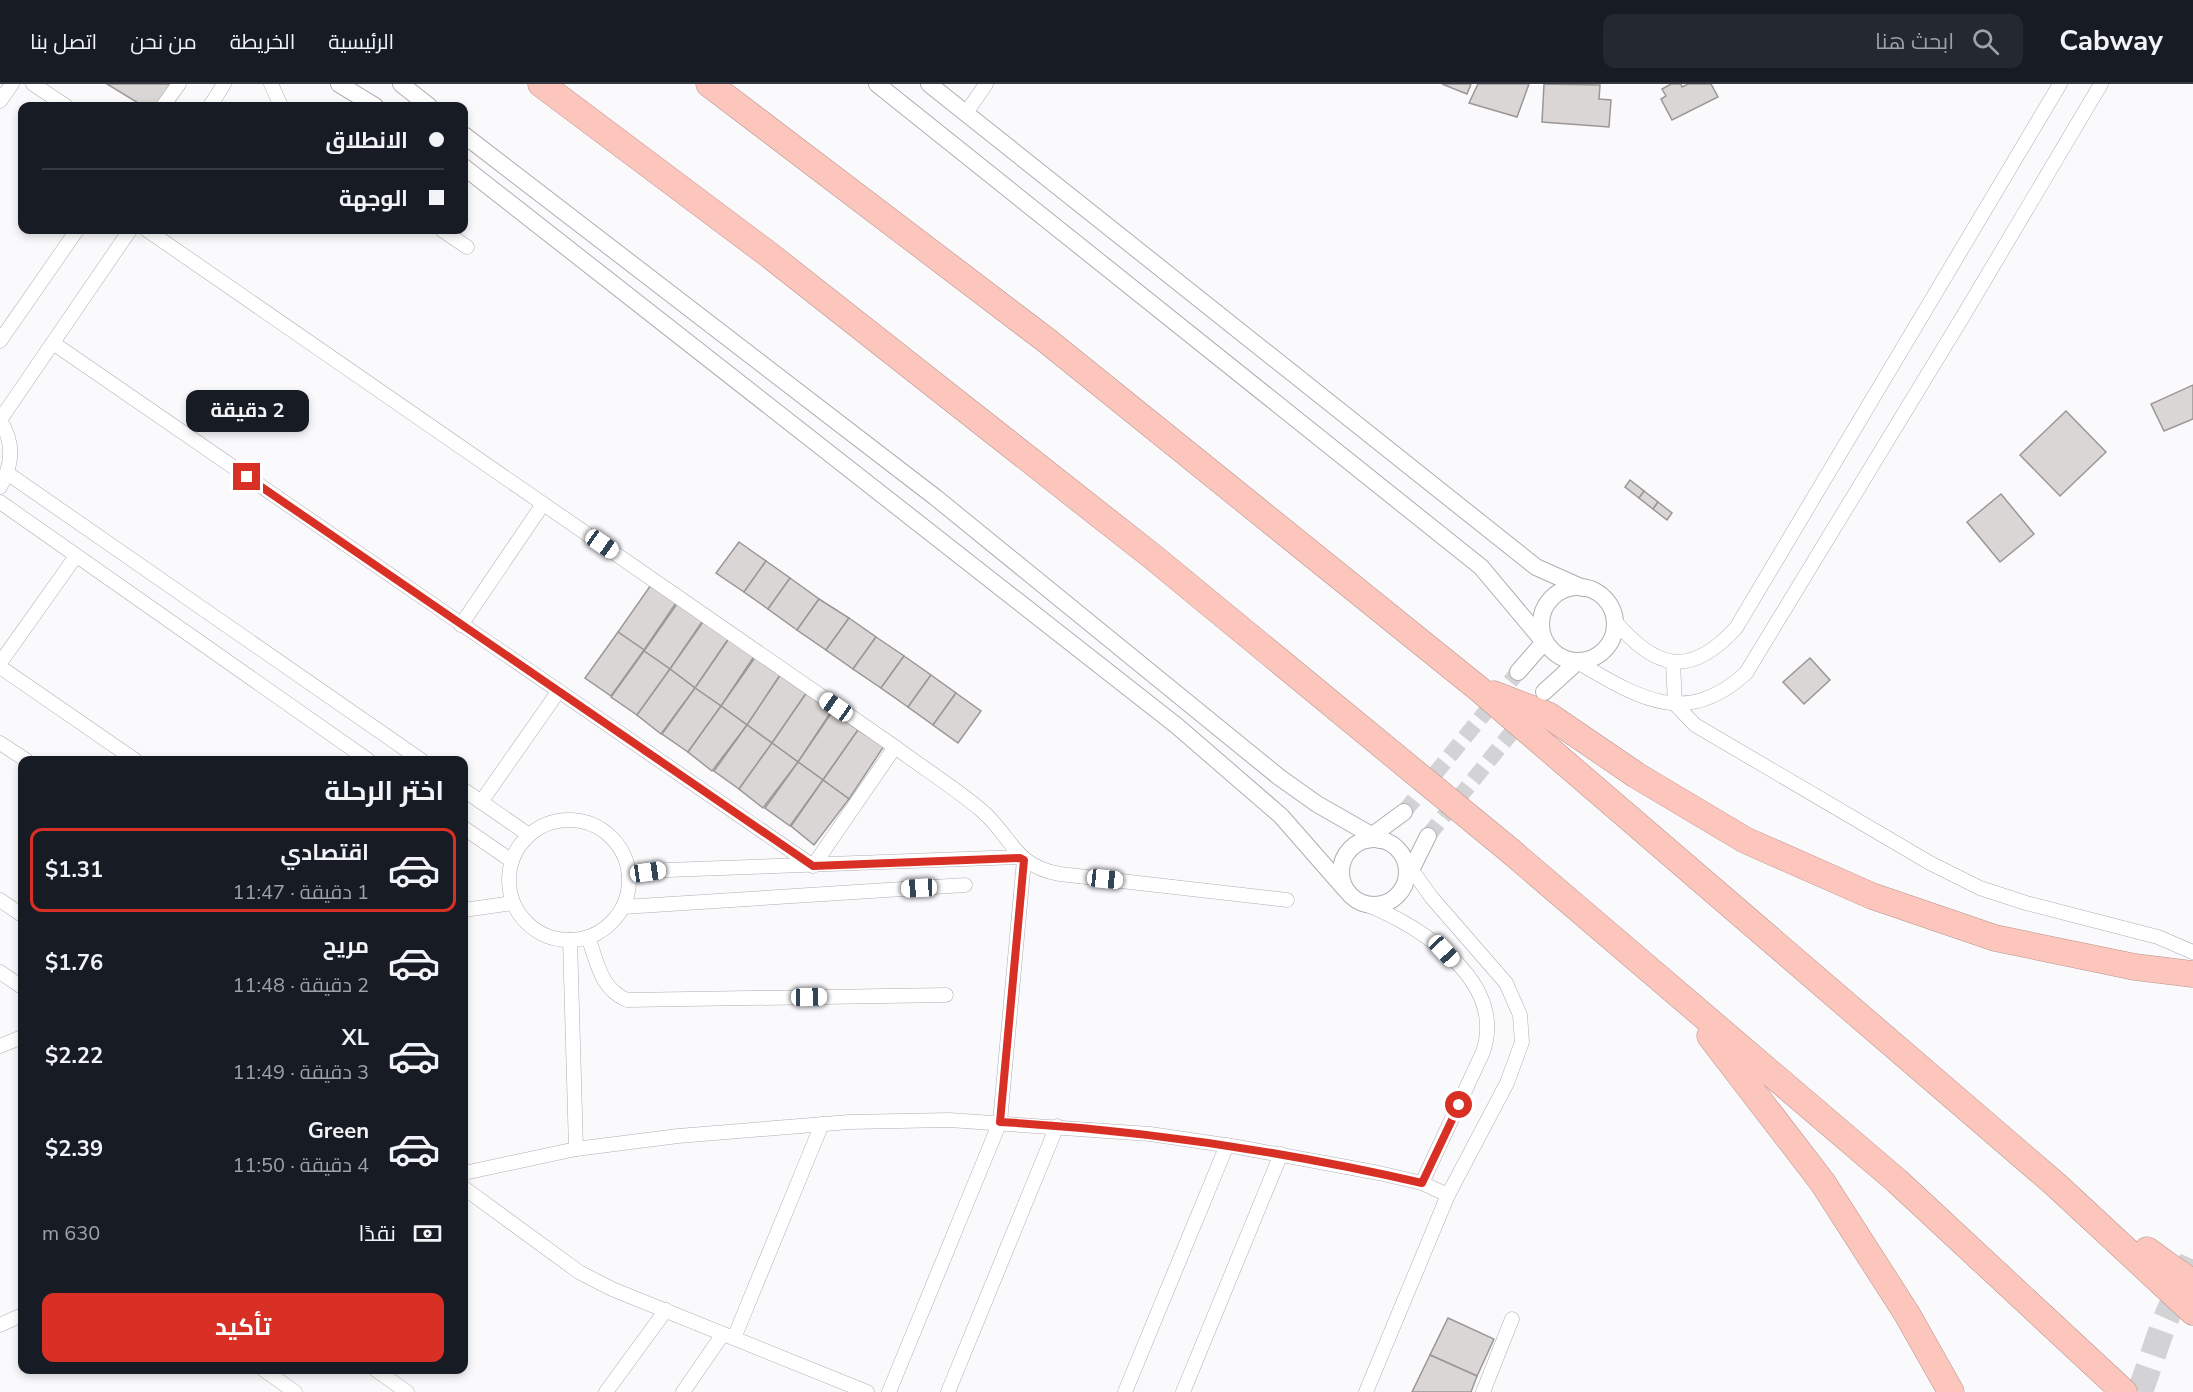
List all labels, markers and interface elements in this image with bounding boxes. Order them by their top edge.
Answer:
search box [1603,14,2023,68]
text: Cabway [2059,22,2163,60]
icon: search [1969,25,2002,58]
text: ابحث هنا [1875,27,1954,57]
text: اتصل بنا [30,28,97,56]
text: من نحن [130,28,197,56]
text: الخريطة [230,28,295,56]
text: الرئيسية [328,28,394,56]
text: الانطلاق [325,126,408,156]
text: الوجهة [339,184,408,214]
callout: 2 دقيقة [186,390,308,432]
text: 2 دقيقة [211,397,284,424]
route end [233,463,260,490]
car [582,526,622,562]
car [816,689,856,725]
text: اختر الرحلة [324,773,444,810]
text: اقتصادي [280,838,369,868]
icon: car [387,843,441,897]
text: $1.31 [45,855,103,885]
car [629,861,667,883]
car [1086,868,1124,890]
car [901,878,937,898]
text: 1 دقيقة · 11:47 [232,879,369,906]
text: مريح [323,931,369,961]
car [1425,932,1463,970]
icon: car [387,936,441,990]
text: $1.76 [45,948,103,978]
text: 2 دقيقة · 11:48 [232,972,369,999]
car [791,988,827,1006]
text: XL [342,1023,369,1053]
icon: car [387,1029,441,1083]
text: $2.22 [45,1041,103,1071]
text: 3 دقيقة · 11:49 [232,1059,369,1086]
route start [1445,1091,1472,1118]
text: Green [308,1116,369,1146]
icon: car [387,1122,441,1176]
text: $2.39 [45,1134,103,1164]
text: 4 دقيقة · 11:50 [232,1152,369,1179]
icon: cash [411,1217,444,1250]
text: نقدًا [358,1219,396,1249]
text: 630 m [42,1220,100,1247]
button: تأكيد [42,1293,444,1362]

